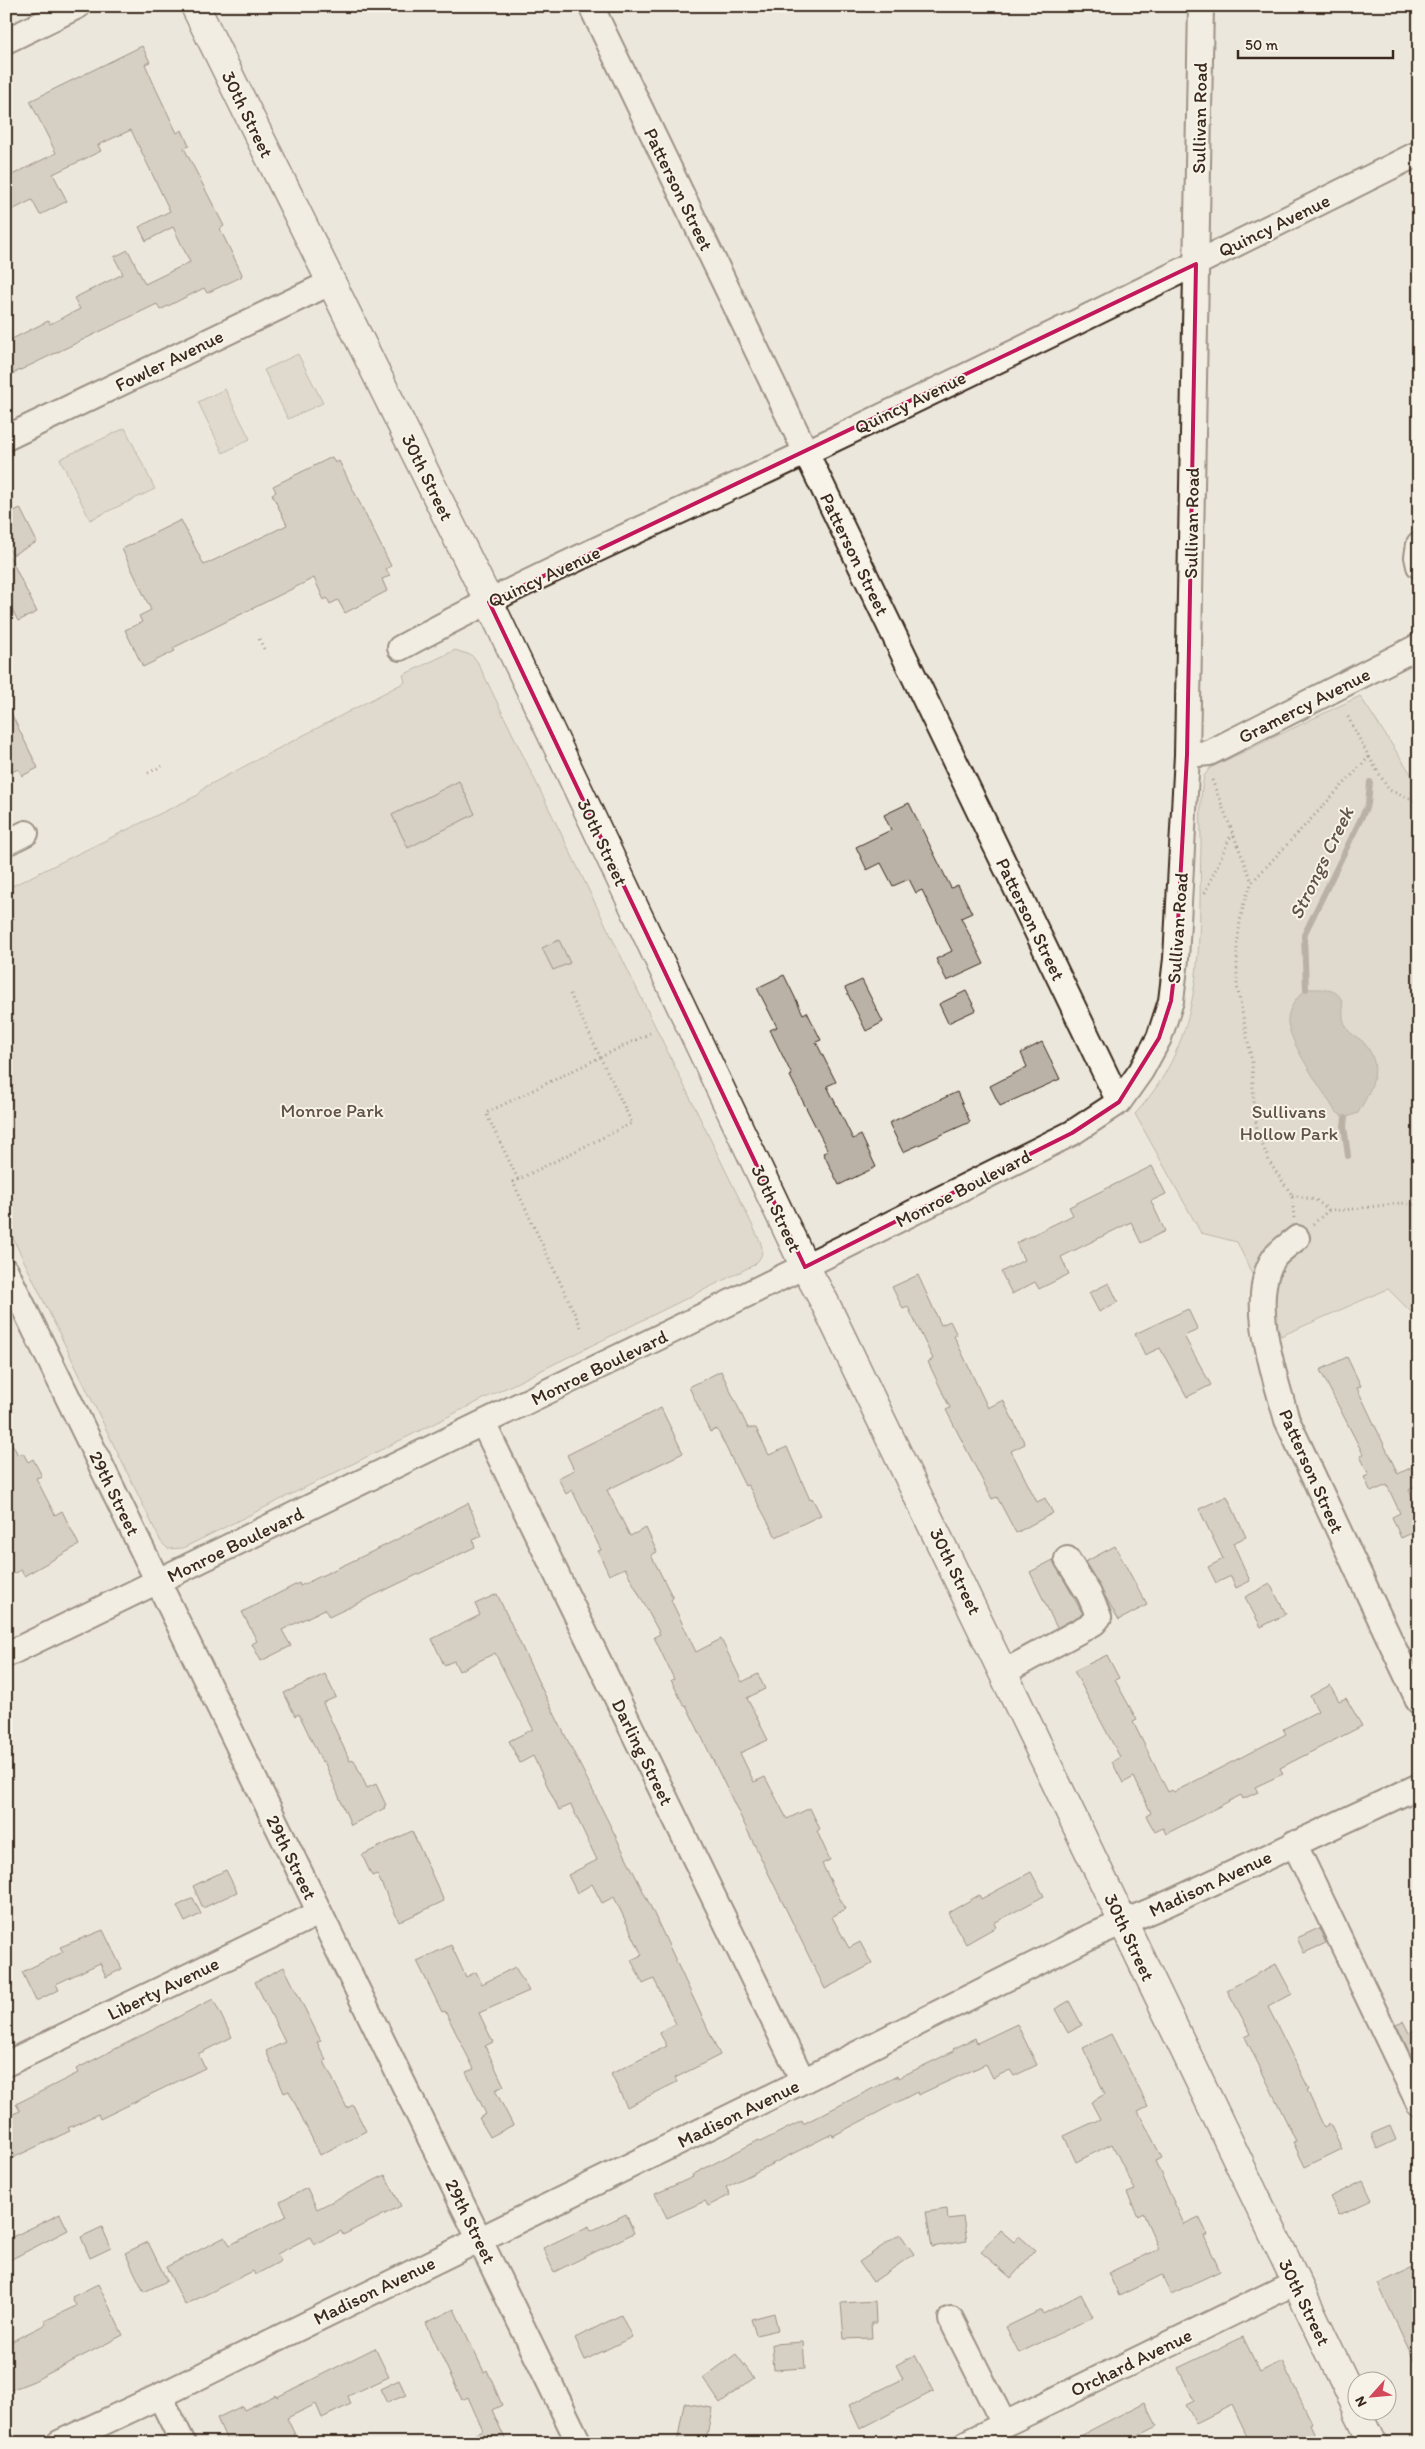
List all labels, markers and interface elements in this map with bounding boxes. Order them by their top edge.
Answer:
scale bar [1238,28,1392,60]
text: 50 m [1245,36,1278,54]
street label: Sullivan Road [1187,62,1212,174]
street label: 30th Street [217,67,278,161]
street label: Patterson Street [639,124,718,254]
street label: Quincy Avenue [1215,189,1334,262]
street label: Fowler Avenue [111,324,227,397]
street label: Quincy Avenue [851,366,970,439]
street label: 30th Street [397,430,458,524]
street label: Sullivan Road [1179,467,1204,579]
street label: Patterson Street [815,489,894,619]
street label: Quincy Avenue [484,540,604,612]
street label: Gramercy Avenue [1234,662,1374,749]
street label: 30th Street [572,795,633,890]
water label: Strongs Creek [1284,802,1359,923]
street label: Patterson Street [991,854,1070,984]
street label: Sullivan Road [1162,872,1193,984]
park label: Monroe Park [280,1099,384,1122]
park label: Sullivans Hollow Park [1240,1100,1339,1145]
street label: Monroe Boulevard [891,1144,1035,1233]
street label: 30th Street [746,1161,807,1256]
street label: Monroe Boulevard [527,1324,672,1411]
street label: Patterson Street [1274,1405,1349,1537]
street label: 29th Street [84,1447,145,1539]
street label: Monroe Boulevard [163,1501,308,1588]
street label: 30th Street [925,1524,986,1618]
street label: Darling Street [607,1695,678,1809]
street label: 29th Street [261,1811,322,1903]
street label: Madison Avenue [1145,1845,1275,1922]
street label: 30th Street [1099,1890,1160,1985]
street label: Liberty Avenue [104,1952,223,2025]
street label: Madison Avenue [674,2074,803,2153]
street label: 29th Street [440,2175,501,2267]
street label: Madison Avenue [310,2251,439,2330]
street label: 30th Street [1274,2255,1335,2349]
street label: Orchard Avenue [1067,2323,1196,2402]
north arrow [1348,2372,1398,2422]
text: N [1351,2394,1371,2410]

